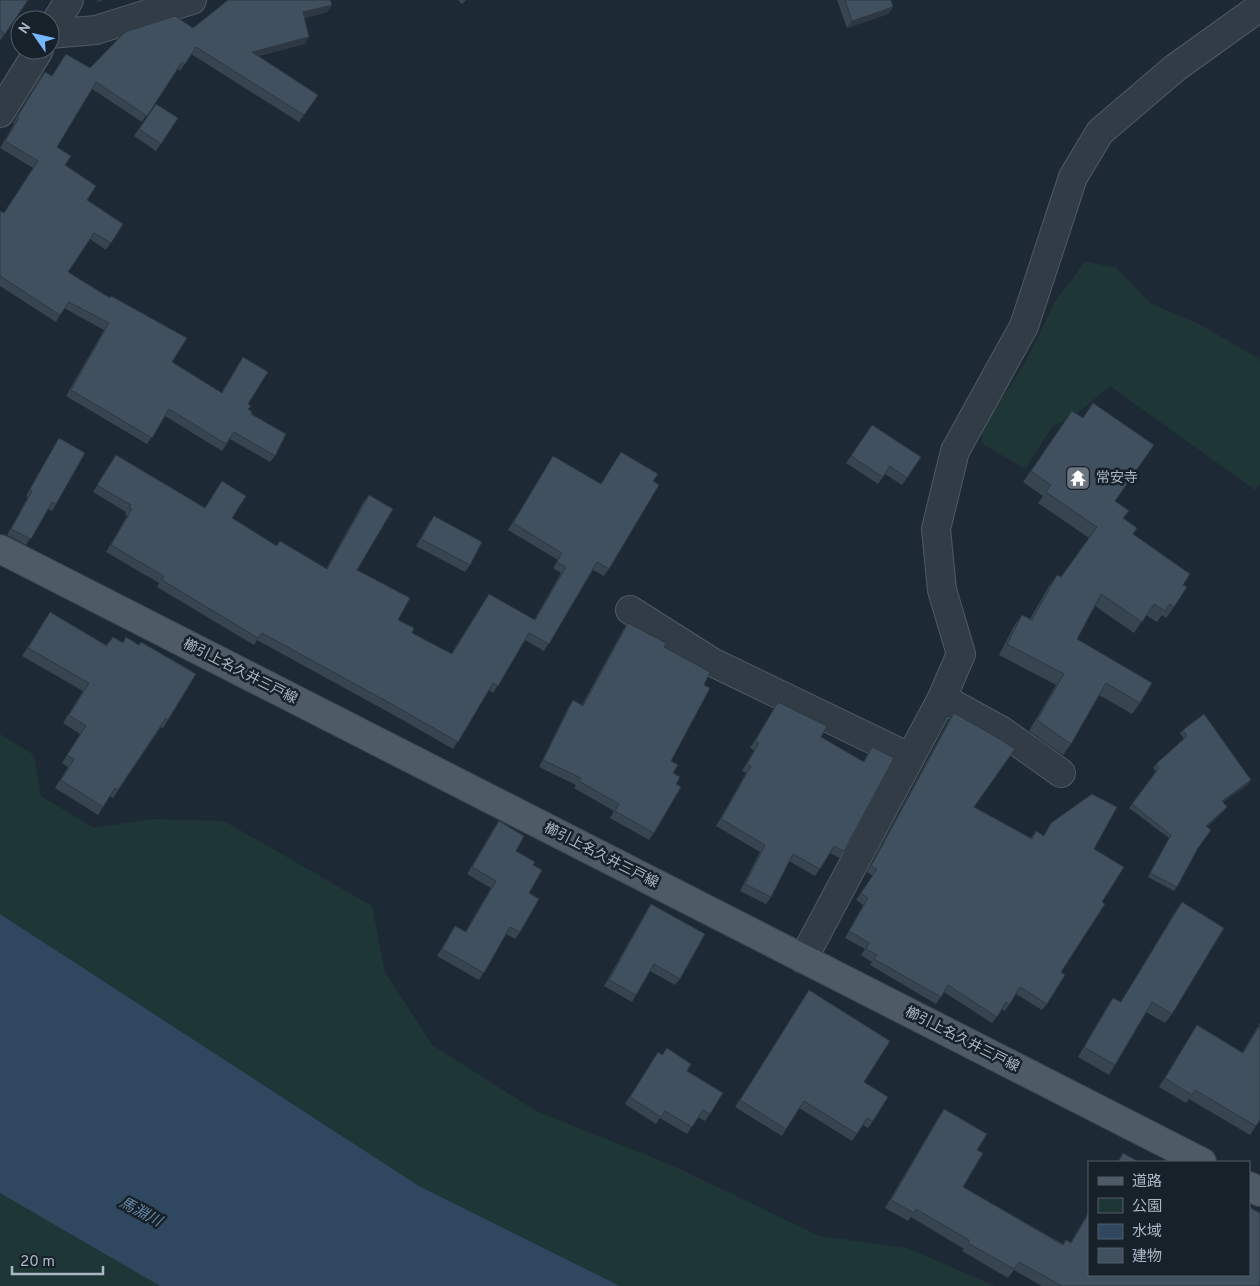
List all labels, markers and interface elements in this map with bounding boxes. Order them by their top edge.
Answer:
north arrow [10,10,60,60]
text: N [16,20,35,37]
temple icon: 常安寺 [1065,465,1091,491]
place label: 常安寺 [1096,470,1138,487]
street label: 櫛引上名久井三戸線 [180,635,300,708]
street label: 櫛引上名久井三戸線 [541,819,661,892]
street label: 櫛引上名久井三戸線 [902,1003,1022,1076]
legend [1088,1161,1250,1276]
text: 道路 [1132,1173,1162,1192]
water label: 馬淵川 [116,1194,166,1233]
text: 公園 [1132,1198,1162,1217]
text: 水域 [1132,1223,1162,1242]
scale bar [12,1244,104,1276]
text: 建物 [1132,1248,1162,1267]
text: 20 m [20,1253,55,1272]

